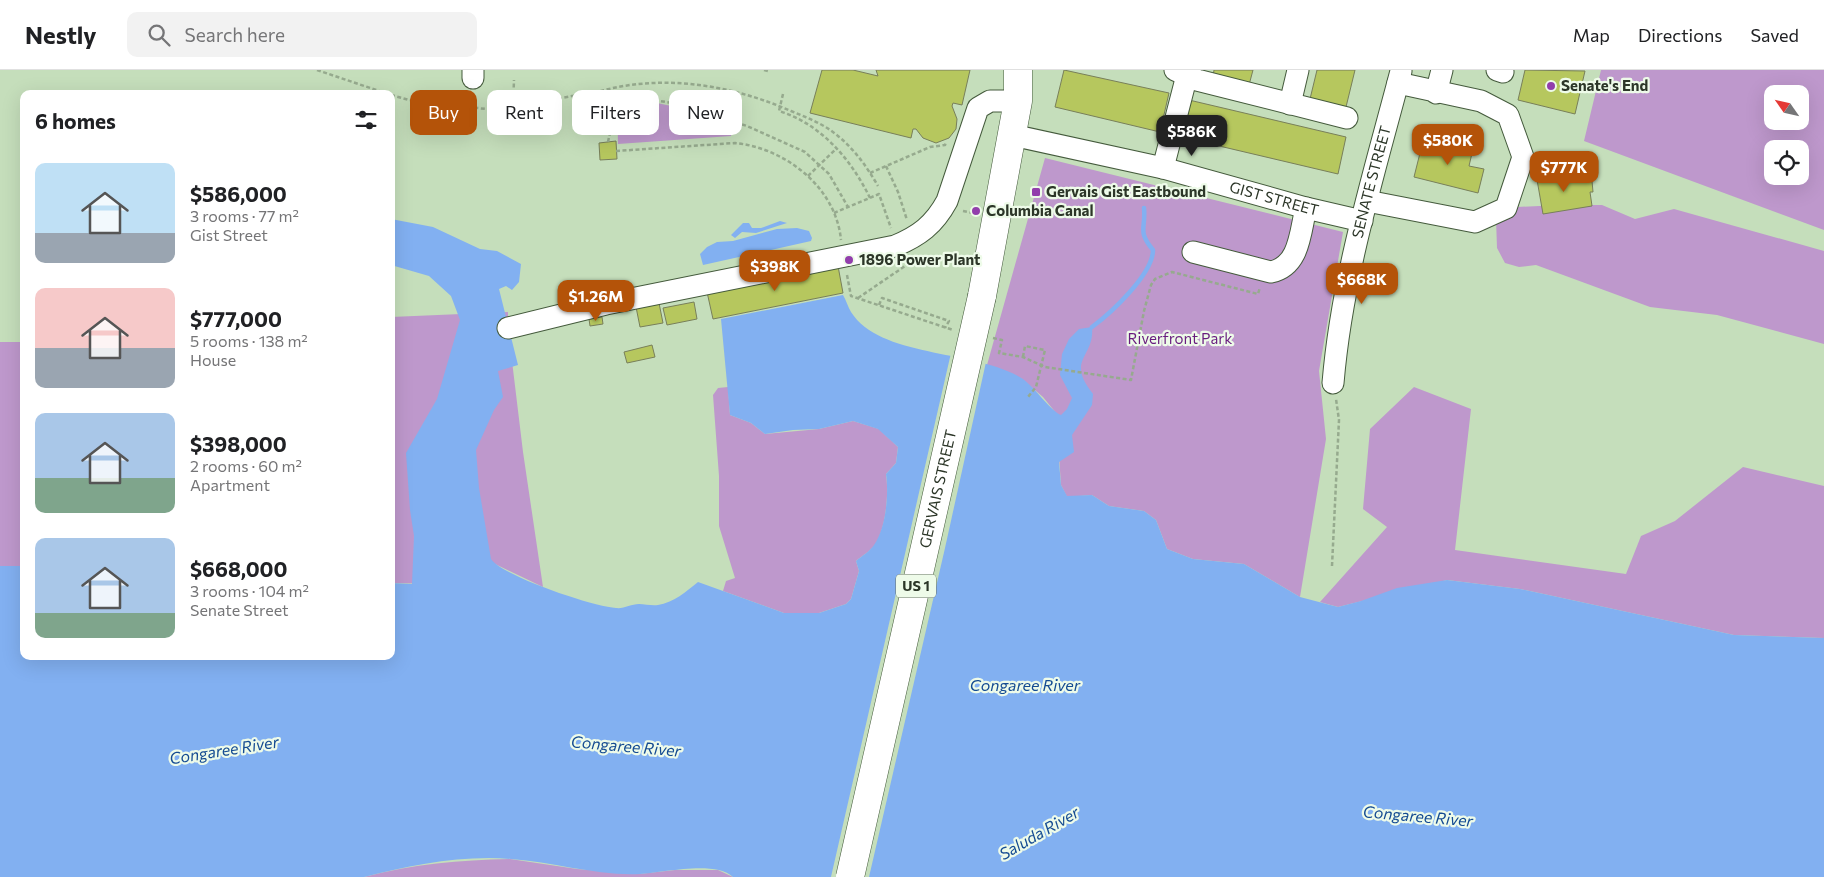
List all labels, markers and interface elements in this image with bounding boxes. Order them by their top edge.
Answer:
search box [127,12,477,57]
text: Nestly [25,20,97,49]
icon: search [145,21,173,49]
text: Search here [185,23,285,46]
text: Map [1573,24,1610,46]
text: Directions [1638,24,1722,46]
text: Saved [1750,24,1799,46]
place label: Senate's End [1561,76,1648,94]
marker: Senate's End [1545,80,1557,92]
north arrow [1764,85,1809,130]
map controls [1764,85,1809,185]
chip: Buy [410,90,477,135]
chip: Rent [487,90,562,135]
chip: Filters [572,90,659,135]
chip: New [669,90,742,135]
icon: filters [352,106,380,134]
text: 6 homes [35,108,116,133]
pin: $586K [1157,114,1227,157]
text: $586K [1167,121,1217,140]
street label: SENATE STREET [1348,123,1394,240]
pin: $580K [1413,124,1483,166]
text: $580K [1423,130,1473,149]
button: locate [1764,140,1809,185]
pin: $777K [1529,150,1599,193]
text: $777K [1541,157,1587,176]
street label: GIST STREET [1228,177,1321,219]
text: $586,000 [190,181,287,206]
place label: Gervais Gist Eastbound [1046,182,1206,200]
icon: home [75,183,135,243]
marker: Gervais Gist Eastbound [1030,186,1042,198]
place label: Columbia Canal [986,201,1094,219]
marker: Columbia Canal [970,205,982,217]
text: 3 rooms · 77 m² [190,206,299,225]
text: Gist Street [190,225,268,244]
pin: $398K [740,250,810,292]
place label: 1896 Power Plant [859,250,980,268]
marker: 1896 Power Plant [843,254,855,266]
text: $398K [750,256,800,275]
pin: $668K [1327,262,1397,305]
text: $668K [1337,269,1387,288]
pin: $1.26M [555,280,637,322]
text: $1.26M [569,286,623,305]
text: $777,000 [190,306,282,331]
icon: home [75,308,135,368]
park label: Riverfront Park [1128,329,1232,347]
text: 5 rooms · 138 m² [190,331,308,350]
text: House [190,350,236,369]
street label: GERVAIS STREET [915,427,959,550]
text: $398,000 [190,431,287,456]
icon: home [75,433,135,493]
text: 2 rooms · 60 m² [190,456,302,475]
text: Apartment [190,475,270,494]
text: $668,000 [190,556,288,581]
icon: home [75,558,135,618]
road number: US 1 [896,574,936,598]
text: 3 rooms · 104 m² [190,581,309,600]
text: Senate Street [190,600,289,619]
water label: Congaree River [970,675,1081,694]
water label: Congaree River [168,731,281,768]
water label: Congaree River [570,731,682,760]
water label: Congaree River [1362,801,1474,830]
water label: Saluda River [995,802,1083,863]

